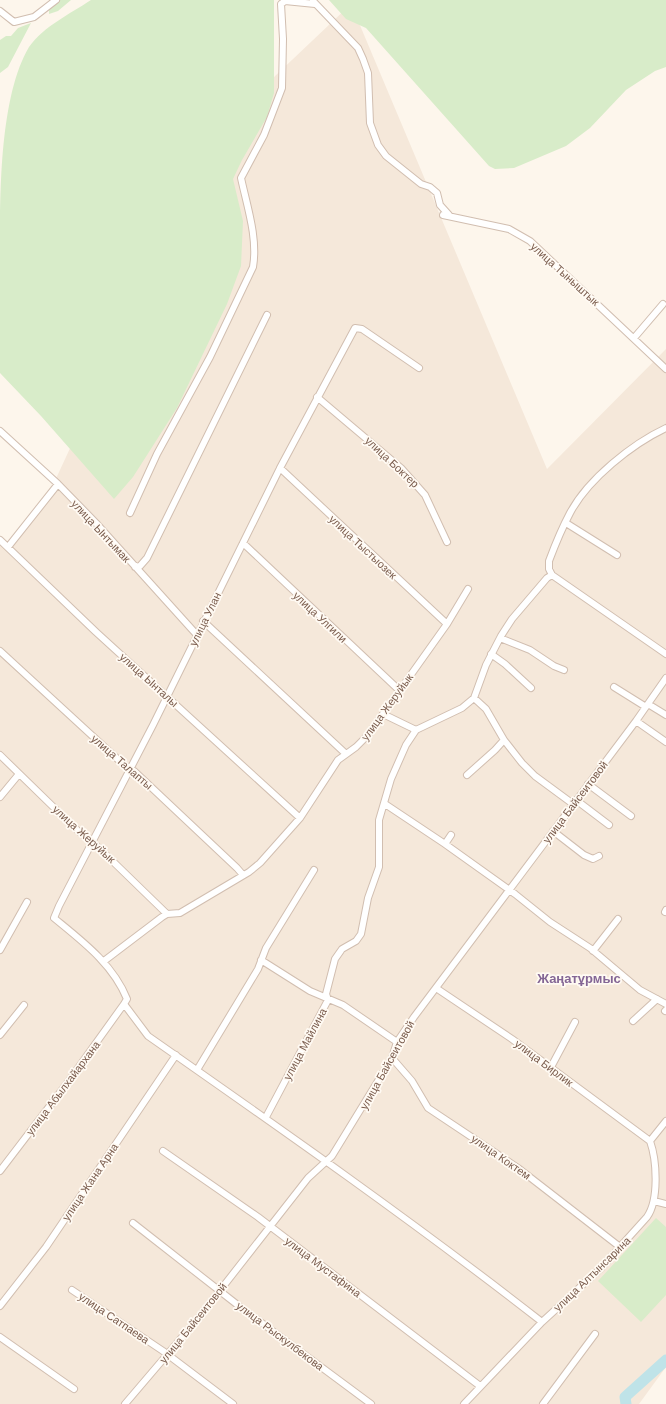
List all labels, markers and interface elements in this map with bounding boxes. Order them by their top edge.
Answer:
street label: улица Тыныштык [528,240,602,308]
street label: улица Боктер [363,434,421,490]
street label: улица Ынтымак [69,497,133,565]
street label: улица Тыстыозек [327,513,399,581]
street label: улица Улгили [291,589,349,645]
street label: улица Улан [187,590,223,648]
street label: улица Ынталы [117,651,181,709]
street label: улица Жеруйык [359,671,415,743]
street label: улица Талапты [89,732,155,792]
street label: улица Байсеитовой [540,759,610,845]
street label: улица Жеруйык [50,803,118,865]
district label: Жаңатұрмыс [536,971,621,986]
street label: улица Майлина [281,1005,329,1082]
street label: улица Байсеитовой [358,1019,416,1111]
street label: улица Бирлик [513,1037,576,1089]
street label: улица Абылхайархана [24,1038,103,1137]
street label: улица Коктем [469,1132,533,1182]
street label: улица Жана Арна [60,1140,121,1223]
street label: улица Алтынсарина [551,1234,634,1314]
street label: улица Мустафина [283,1235,364,1300]
street label: улица Байсеитовой [157,1281,229,1365]
street label: улица Сатпаева [77,1290,152,1346]
street label: улица Рыскулбекова [234,1299,327,1373]

